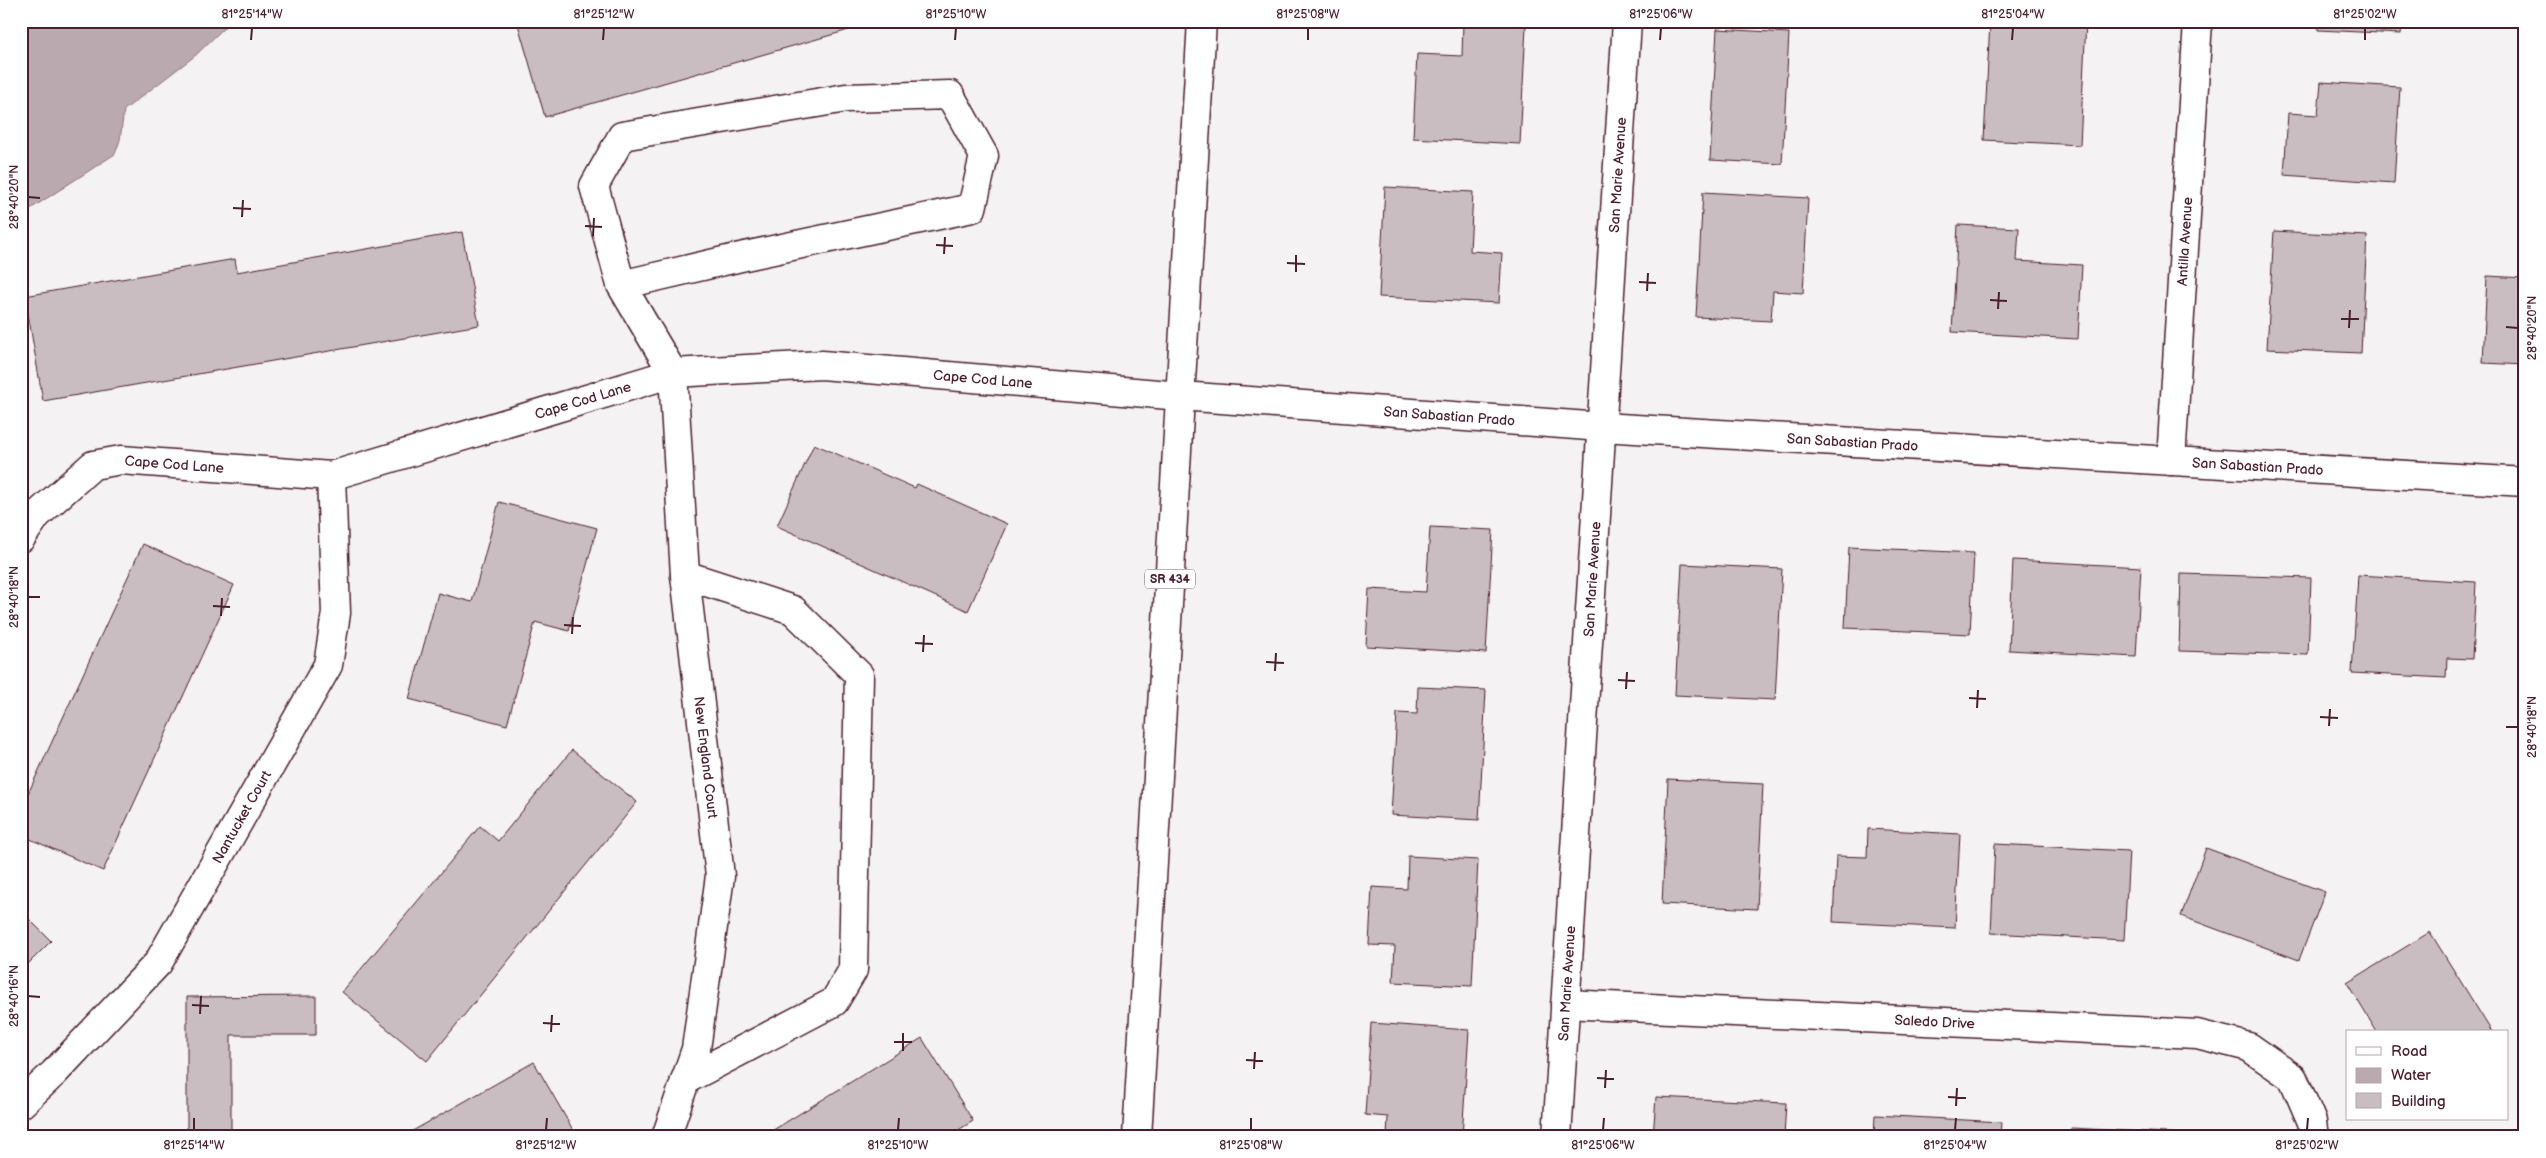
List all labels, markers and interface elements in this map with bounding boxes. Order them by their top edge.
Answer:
text: 81°25'14"W [221,7,283,22]
text: 81°25'12"W [574,7,635,22]
text: 81°25'10"W [926,7,987,22]
text: 81°25'08"W [1276,7,1340,22]
text: 81°25'06"W [1629,7,1693,22]
text: 81°25'04"W [1981,7,2045,22]
text: 81°25'02"W [2333,7,2397,22]
street label: San Marie Avenue [1605,117,1629,233]
text: 28°40'20"N [7,165,22,229]
street label: Antilla Avenue [2173,196,2196,286]
text: 28°40'20"N [2525,296,2540,360]
street label: Cape Cod Lane [932,366,1033,392]
street label: Cape Cod Lane [533,378,633,423]
street label: San Sabastian Prado [1383,402,1516,429]
street label: San Sabastian Prado [1786,430,1919,454]
street label: Cape Cod Lane [124,452,225,476]
street label: San Sabastian Prado [2192,454,2324,478]
street label: San Marie Avenue [1580,521,1604,637]
text: 28°40'18"N [7,566,22,628]
road number: SR 434 [1145,570,1195,588]
street label: New England Court [691,695,722,820]
text: 28°40'18"N [2525,696,2540,758]
street label: Nantucket Court [208,767,275,866]
street label: San Marie Avenue [1555,925,1579,1042]
text: 28°40'16"N [7,965,22,1027]
street label: Saledo Drive [1894,1011,1975,1032]
legend [2346,1030,2508,1120]
text: Road [2391,1042,2427,1061]
text: Water [2391,1066,2431,1085]
text: Building [2391,1092,2446,1111]
text: 81°25'14"W [163,1138,225,1153]
text: 81°25'12"W [516,1138,577,1153]
text: 81°25'10"W [868,1138,929,1153]
text: 81°25'08"W [1219,1138,1283,1153]
text: 81°25'06"W [1571,1138,1635,1153]
text: 81°25'04"W [1923,1138,1987,1153]
text: 81°25'02"W [2275,1138,2339,1153]

